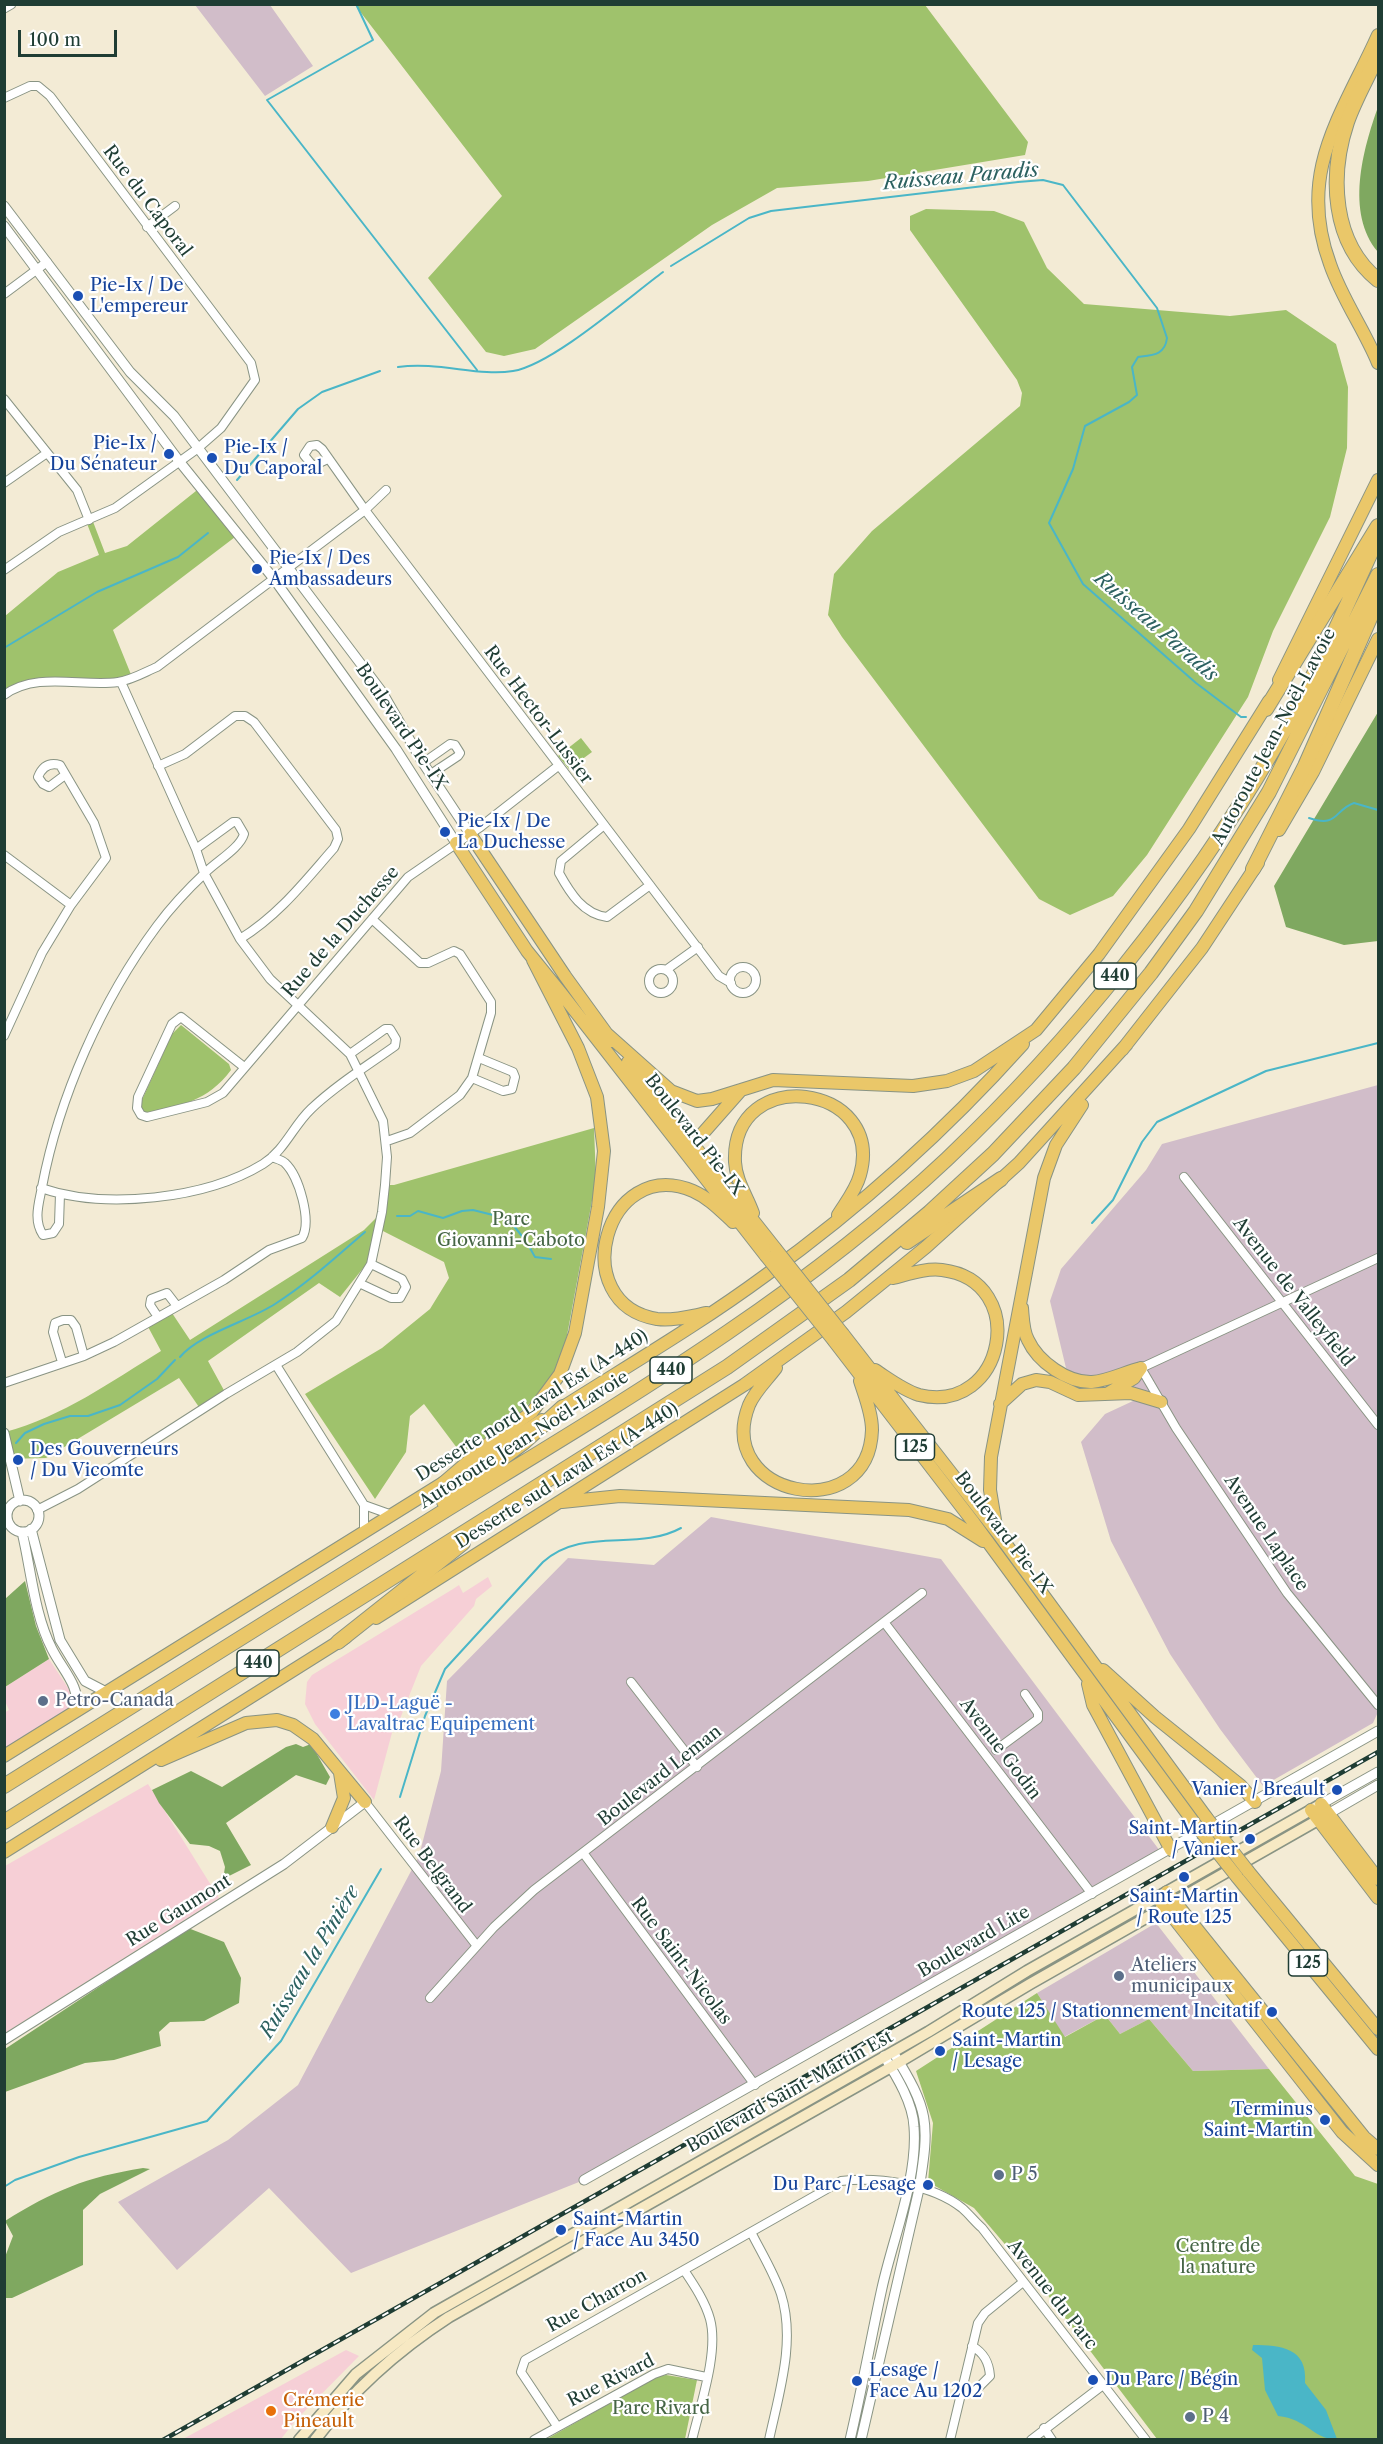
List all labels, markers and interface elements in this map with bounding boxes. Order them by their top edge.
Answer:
scale bar [21,18,120,56]
text: 100 m [29,29,81,51]
street label: Rue du Caporal [98,141,196,261]
water label: Ruisseau Paradis [882,158,1040,196]
place label: Pie-Ix / De L'empereur [90,275,188,318]
marker: Pie-Ix / De L'empereur [71,289,85,303]
place label: Pie-Ix / Du Sénateur [50,433,157,476]
place label: Pie-Ix / Du Caporal [224,437,322,480]
marker: Pie-Ix / Du Sénateur [162,447,176,461]
marker: Pie-Ix / Du Caporal [205,451,219,465]
place label: Pie-Ix / Des Ambassadeurs [269,548,392,590]
marker: Pie-Ix / Des Ambassadeurs [250,562,264,576]
water label: Ruisseau Paradis [1089,567,1223,687]
street label: Autoroute Jean-Noël-Lavoie [1207,625,1341,849]
street label: Rue Hector-Lussier [479,642,597,788]
street label: Boulevard Pie-IX [351,660,451,794]
place label: Pie-Ix / De La Duchesse [457,811,565,854]
marker: Pie-Ix / De La Duchesse [438,825,452,839]
street label: Rue de la Duchesse [278,862,404,1002]
road number: 440 [1094,963,1136,989]
street label: Boulevard Pie-IX [640,1070,748,1200]
park label: Parc Giovanni-Caboto [437,1209,585,1252]
street label: Avenue de Valleyfield [1228,1213,1358,1371]
street label: Desserte nord Laval Est (A-440) [412,1325,652,1487]
road number: 440 [650,1357,692,1383]
street label: Autoroute Jean-Noël-Lavoie [415,1366,633,1514]
street label: Desserte sud Laval Est (A-440) [451,1398,683,1554]
road number: 125 [896,1434,934,1460]
place label: Des Gouverneurs / Du Vicomte [30,1439,178,1482]
marker: Des Gouverneurs / Du Vicomte [11,1453,25,1467]
street label: Boulevard Pie-IX [950,1467,1056,1599]
street label: Avenue Laplace [1219,1471,1313,1595]
road number: 440 [237,1650,279,1676]
place label: Petro-Canada [55,1690,174,1712]
place label: JLD-Laguë - Lavaltrac Equipement [347,1693,535,1736]
marker: Petro-Canada [36,1694,50,1708]
street label: Avenue Godin [955,1694,1045,1804]
marker: JLD-Laguë - Lavaltrac Equipement [328,1707,342,1721]
street label: Boulevard Leman [594,1721,726,1831]
place label: Vanier / Breault [1191,1779,1325,1801]
marker: Vanier / Breault [1330,1783,1344,1797]
street label: Rue Belgrand [389,1812,475,1918]
place label: Saint-Martin / Vanier [1128,1818,1238,1860]
marker: Saint-Martin / Vanier [1243,1832,1257,1846]
street label: Rue Gaumont [123,1870,235,1952]
marker: Saint-Martin / Route 125 [1177,1870,1191,1884]
water label: Ruisseau la Pinière [255,1881,365,2043]
place label: Saint-Martin / Route 125 [1129,1886,1239,1928]
street label: Rue Saint-Nicolas [626,1893,736,2029]
street label: Boulevard Lite [914,1901,1034,1983]
road number: 125 [1288,1950,1328,1976]
place label: Ateliers municipaux [1131,1955,1233,1998]
marker: Ateliers municipaux [1112,1969,1126,1983]
place label: Route 125 / Stationnement Incitatif [961,2001,1260,2023]
marker: Route 125 / Stationnement Incitatif [1265,2005,1279,2019]
street label: Boulevard Saint-Martin Est [683,2026,897,2158]
place label: Saint-Martin / Lesage [952,2030,1062,2072]
marker: Saint-Martin / Lesage [933,2044,947,2058]
place label: Terminus Saint-Martin [1203,2099,1313,2142]
marker: Terminus Saint-Martin [1318,2113,1332,2127]
place label: P 5 [1011,2164,1037,2186]
marker: P 5 [992,2168,1006,2182]
place label: Du Parc / Lesage [773,2174,916,2196]
marker: Du Parc / Lesage [921,2178,935,2192]
place label: Saint-Martin / Face Au 3450 [573,2209,700,2252]
marker: Saint-Martin / Face Au 3450 [554,2223,568,2237]
street label: Avenue du Parc [1002,2236,1102,2354]
park label: Centre de la nature [1176,2236,1260,2278]
street label: Rue Charron [543,2265,651,2337]
street label: Rue Rivard [564,2350,658,2412]
place label: Lesage / Face Au 1202 [869,2360,983,2402]
place label: Du Parc / Bégin [1105,2369,1238,2391]
marker: Du Parc / Bégin [1086,2373,1100,2387]
marker: Lesage / Face Au 1202 [850,2374,864,2388]
place label: Crémerie Pineault [283,2390,364,2432]
park label: Parc Rivard [612,2398,710,2420]
marker: Crémerie Pineault [264,2404,278,2418]
place label: P 4 [1202,2406,1229,2428]
marker: P 4 [1183,2410,1197,2424]

